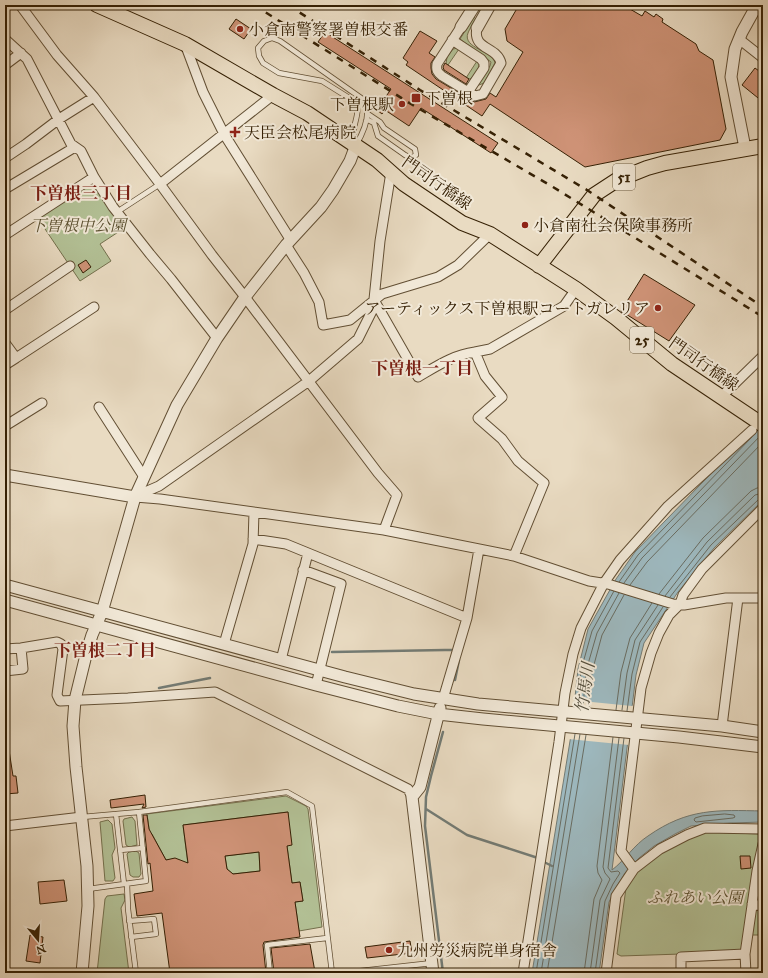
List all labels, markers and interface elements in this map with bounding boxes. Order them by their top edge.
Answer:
place label: 小倉南警察署曽根交番 [248,20,408,39]
marker: 小倉南警察署曽根交番 [235,24,245,34]
place label: 下曽根 [425,89,473,108]
marker: 下曽根 [410,92,422,104]
place label: 下曽根駅 [330,95,394,114]
marker: 下曽根駅 [397,99,407,109]
place label: 天臣会松尾病院 [244,123,356,142]
marker: 天臣会松尾病院 [229,126,241,138]
street label: 門司行橋線 [399,152,475,214]
road number: 51 [613,164,635,190]
district label: 下曽根三丁目 [30,183,132,204]
park label: 下曽根中公園 [30,216,129,235]
place label: 小倉南社会保険事務所 [533,216,693,235]
marker: 小倉南社会保険事務所 [520,220,530,230]
place label: アーティックス下曽根駅コートガレリア [364,299,650,318]
marker: アーティックス下曽根駅コートガレリア [653,303,663,313]
road number: 25 [630,327,654,353]
street label: 門司行橋線 [666,333,742,395]
district label: 下曽根一丁目 [371,358,473,379]
district label: 下曽根二丁目 [54,640,156,661]
water label: 竹馬川 [571,659,599,715]
park label: ふれあい公園 [647,888,746,907]
north arrow [18,920,58,960]
text: N [34,941,47,957]
place label: 九州労災病院単身宿舎 [397,941,557,960]
marker: 九州労災病院単身宿舎 [384,945,394,955]

